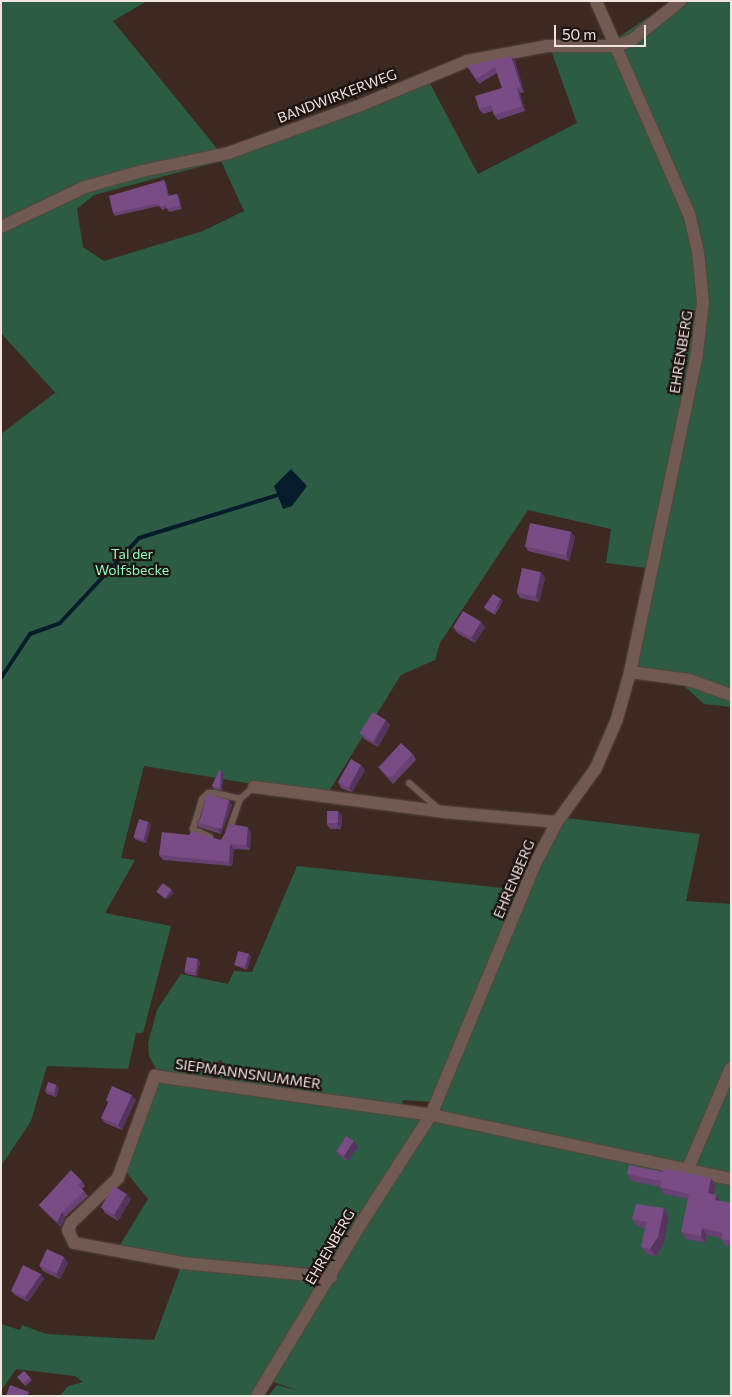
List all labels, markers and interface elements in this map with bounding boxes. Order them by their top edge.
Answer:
scale bar [557,15,650,47]
text: 50 m [562,25,596,43]
street label: BANDWIRKERWEG [275,65,399,127]
street label: EHRENBERG [666,309,696,395]
park label: Tal der Wolfsbecke [95,546,169,578]
street label: EHRENBERG [490,837,538,921]
street label: SIEPMANNSNUMMER [174,1055,322,1093]
street label: EHRENBERG [302,1207,358,1287]

